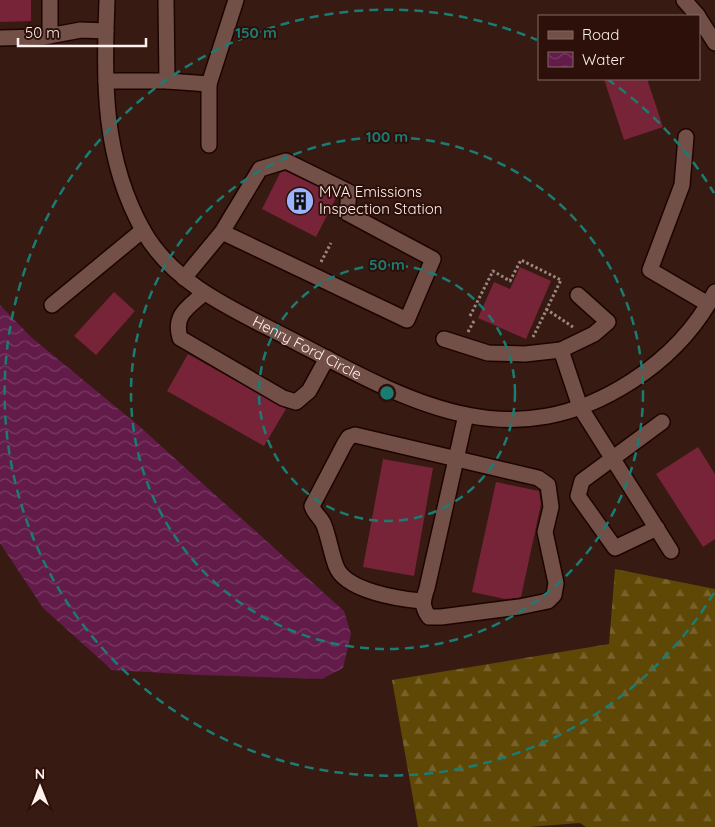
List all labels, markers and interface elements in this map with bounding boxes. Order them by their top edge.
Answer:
scale bar [18,15,145,47]
legend [538,15,700,80]
text: 50 m [25,23,60,42]
text: 150 m [235,23,277,42]
text: Road [582,25,619,44]
text: Water [582,50,625,69]
text: 100 m [366,127,408,146]
place label: MVA Emissions Inspection Station [319,182,443,218]
building icon: MVA Emissions Inspection Station [285,186,315,216]
text: 50 m [369,255,405,274]
street label: Henry Ford Circle [249,311,365,384]
centre of rings [378,384,396,402]
north arrow [15,762,65,812]
text: N [35,765,45,783]

